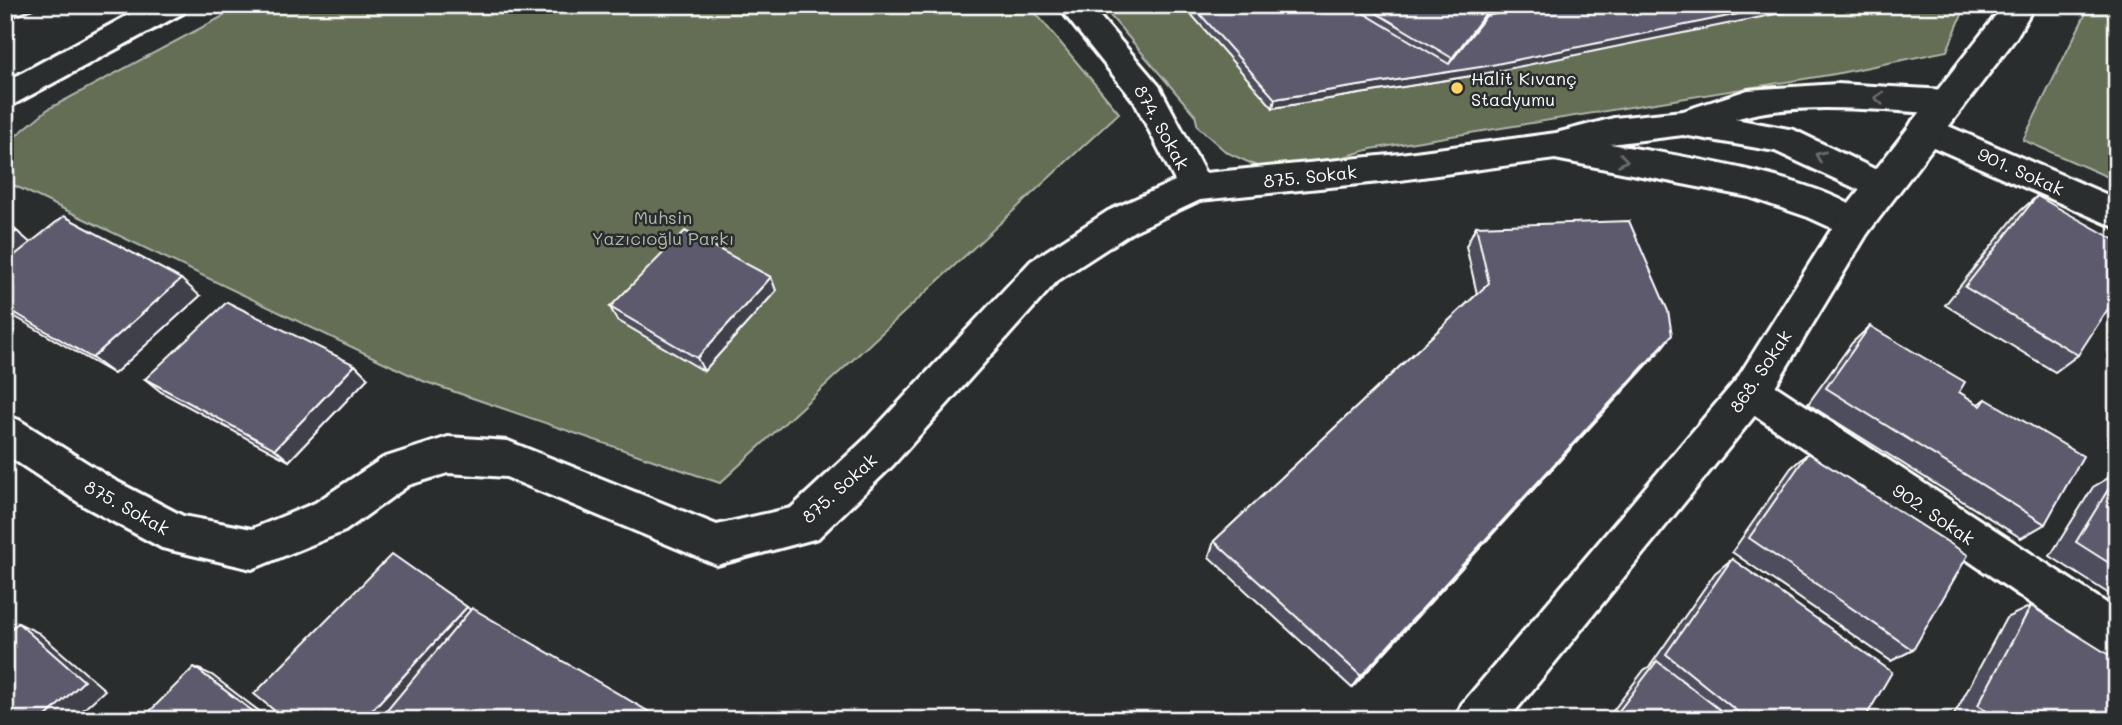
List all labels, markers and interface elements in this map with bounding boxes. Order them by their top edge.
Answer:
place label: Halit Kıvanç Stadyumu [1471,66,1577,111]
street label: 874. Sokak [1129,80,1195,174]
marker: Halit Kıvanç Stadyumu [1449,80,1465,96]
one-way arrow [1873,91,1884,106]
street label: 901. Sokak [1974,141,2068,201]
one-way arrow [1815,150,1827,164]
one-way arrow [1617,152,1629,167]
street label: 875. Sokak [1262,159,1358,193]
park label: Muhsin Yazıcıoğlu Parkı [592,205,734,250]
street label: 868. Sokak [1724,325,1796,417]
street label: 875. Sokak [796,448,882,528]
street label: 875. Sokak [80,474,174,540]
street label: 902. Sokak [1888,478,1980,550]

